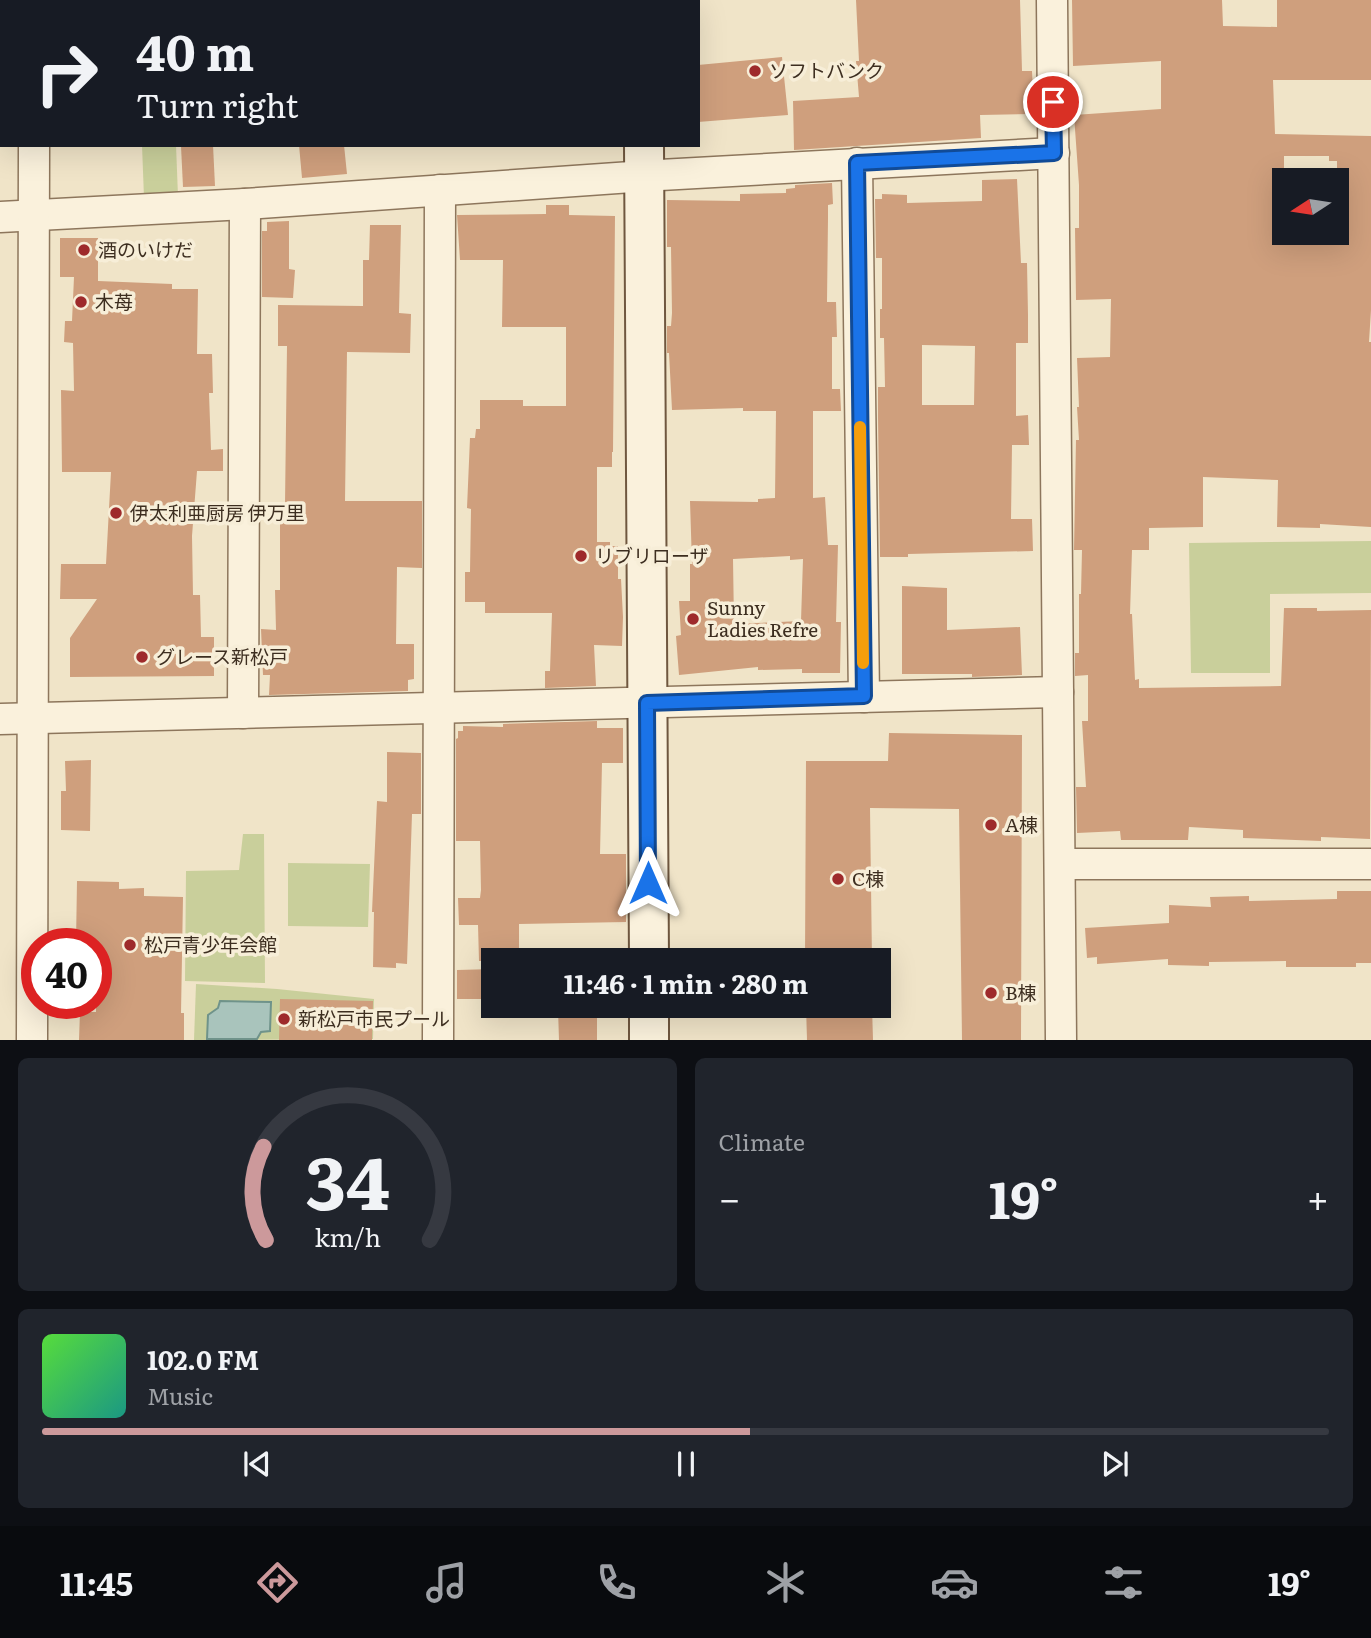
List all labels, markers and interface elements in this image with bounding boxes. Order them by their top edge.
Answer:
text: 40 m [136,13,254,86]
icon: right [21,28,112,119]
place label: ソフトバンク [769,56,884,84]
marker: ソフトバンク [747,63,763,79]
pin [1023,72,1083,132]
text: Turn right [136,80,298,128]
icon: arrive [1034,83,1072,121]
north arrow [1272,168,1349,245]
map controls [1272,168,1349,245]
place label: 酒のいけだ [98,235,193,263]
marker: 酒のいけだ [76,242,92,258]
place label: 木苺 [95,287,133,315]
marker: 木苺 [73,294,89,310]
place label: 伊太利亜厨房 伊万里 [130,498,305,526]
marker: 伊太利亜厨房 伊万里 [108,505,124,521]
place label: リブリローザ [595,541,709,569]
marker: リブリローザ [573,548,589,564]
place label: Sunny Ladies Refre [707,593,818,643]
marker: Sunny Ladies Refre [685,611,701,627]
place label: グレース新松戸 [156,642,288,670]
marker: グレース新松戸 [134,649,150,665]
place label: A棟 [1005,810,1038,838]
marker: A棟 [983,817,999,833]
position arrow [611,846,685,920]
place label: C棟 [852,864,884,892]
marker: C棟 [830,871,846,887]
speed limit sign: 40 [21,928,112,1019]
place label: 松戸青少年会館 [144,930,277,958]
marker: 松戸青少年会館 [122,937,138,953]
text: 11:46 · 1 min · 280 m [564,963,808,1002]
place label: B棟 [1005,978,1037,1006]
marker: B棟 [983,985,999,1001]
place label: 新松戸市民プール [298,1004,450,1032]
marker: 新松戸市民プール [276,1011,292,1027]
text: Climate [719,1124,805,1158]
text: 34 [305,1125,389,1233]
text: 19° [989,1158,1059,1235]
text: − [719,1168,741,1225]
text: + [1307,1168,1329,1225]
text: km/h [314,1218,381,1255]
text: 102.0 FM [147,1339,259,1378]
text: Music [147,1378,213,1412]
icon: previous [238,1445,276,1483]
icon: pause [667,1445,705,1483]
icon: next [1096,1445,1134,1483]
text: 11:45 [60,1558,133,1606]
icon: directions [253,1558,302,1607]
icon: music [422,1558,471,1607]
icon: phone [592,1558,641,1607]
icon: climate [761,1558,810,1607]
icon: car [930,1558,979,1607]
icon: filters [1099,1558,1148,1607]
text: 19° [1268,1558,1311,1606]

